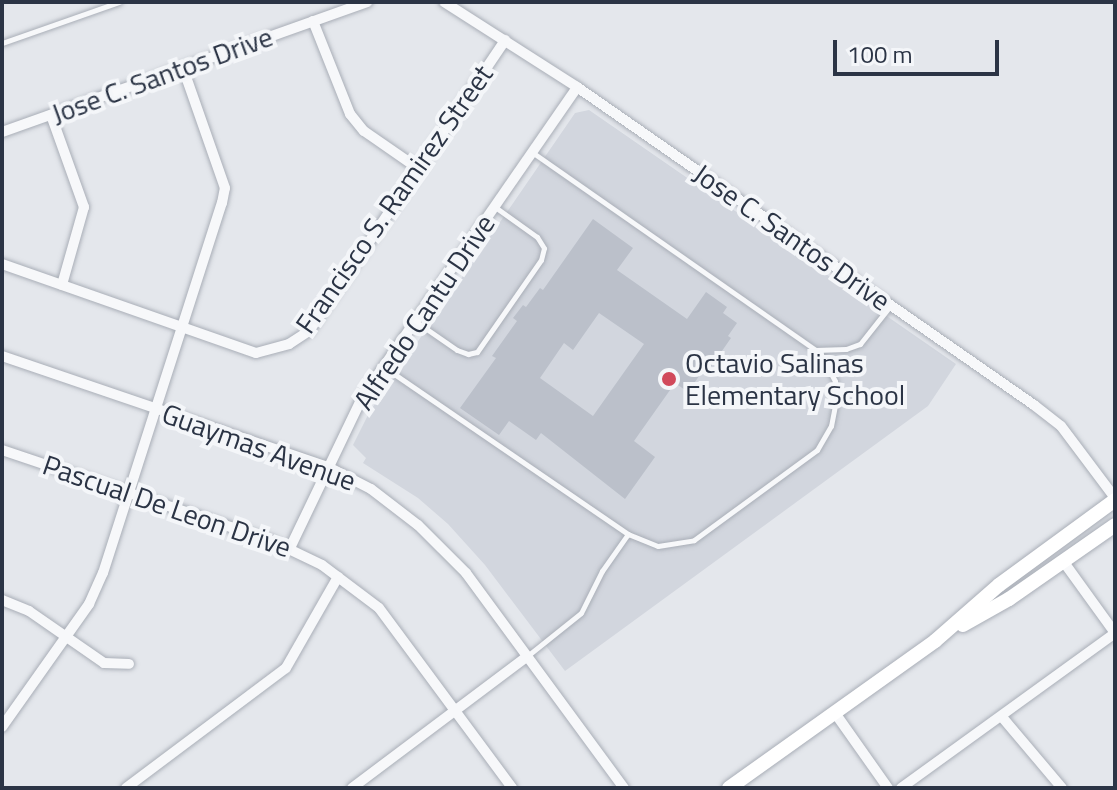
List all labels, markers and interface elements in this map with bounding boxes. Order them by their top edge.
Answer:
street label: Jose C. Santos Drive [47,19,277,131]
scale bar [837,24,1003,74]
text: 100 m [847,36,913,72]
street label: Francisco S. Ramirez Street [288,58,500,340]
street label: Jose C. Santos Drive [687,157,897,317]
street label: Alfredo Cantu Drive [346,208,502,416]
place label: Octavio Salinas Elementary School [685,346,905,412]
marker: Octavio Salinas Elementary School [660,370,678,388]
street label: Guaymas Avenue [158,396,360,498]
street label: Pascual De Leon Drive [39,448,295,564]

